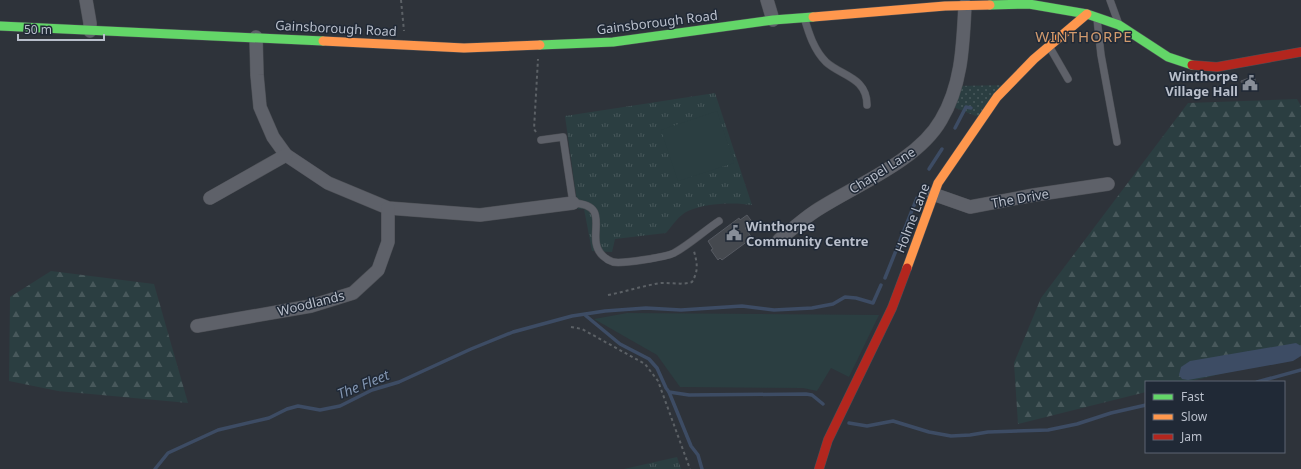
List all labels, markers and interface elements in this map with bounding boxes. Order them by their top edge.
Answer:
street label: Gainsborough Road [595,6,719,38]
scale bar [18,16,104,42]
street label: Gainsborough Road [275,16,397,40]
text: 50 m [24,21,52,38]
district label: WINTHORPE [1035,26,1133,46]
place label: Winthorpe Village Hall [1165,67,1238,100]
public building icon: Winthorpe Village Hall [1241,74,1259,92]
street label: Chapel Lane [845,142,919,198]
street label: Holme Lane [890,181,934,255]
street label: The Drive [990,184,1050,212]
place label: Winthorpe Community Centre [746,217,869,250]
public building icon: Winthorpe Community Centre [725,224,743,242]
street label: Woodlands [276,286,346,320]
water label: The Fleet [334,364,393,403]
legend [1145,381,1285,453]
text: Fast [1181,388,1205,405]
text: Slow [1181,408,1208,425]
text: Jam [1180,428,1202,445]

